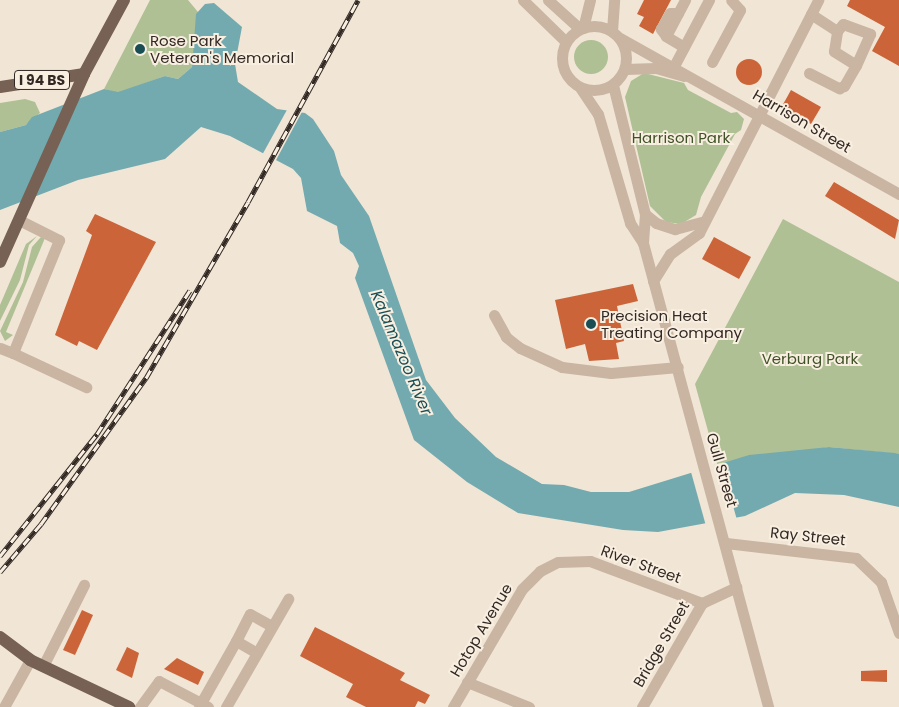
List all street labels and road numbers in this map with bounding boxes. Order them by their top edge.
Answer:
road number: I 94 BS [13,68,71,92]
street label: Harrison Street [750,86,854,156]
street label: Gull Street [703,431,741,509]
street label: Ray Street [769,523,847,549]
street label: River Street [598,541,684,587]
street label: Hotop Avenue [446,580,516,680]
street label: Bridge Street [629,598,693,690]

